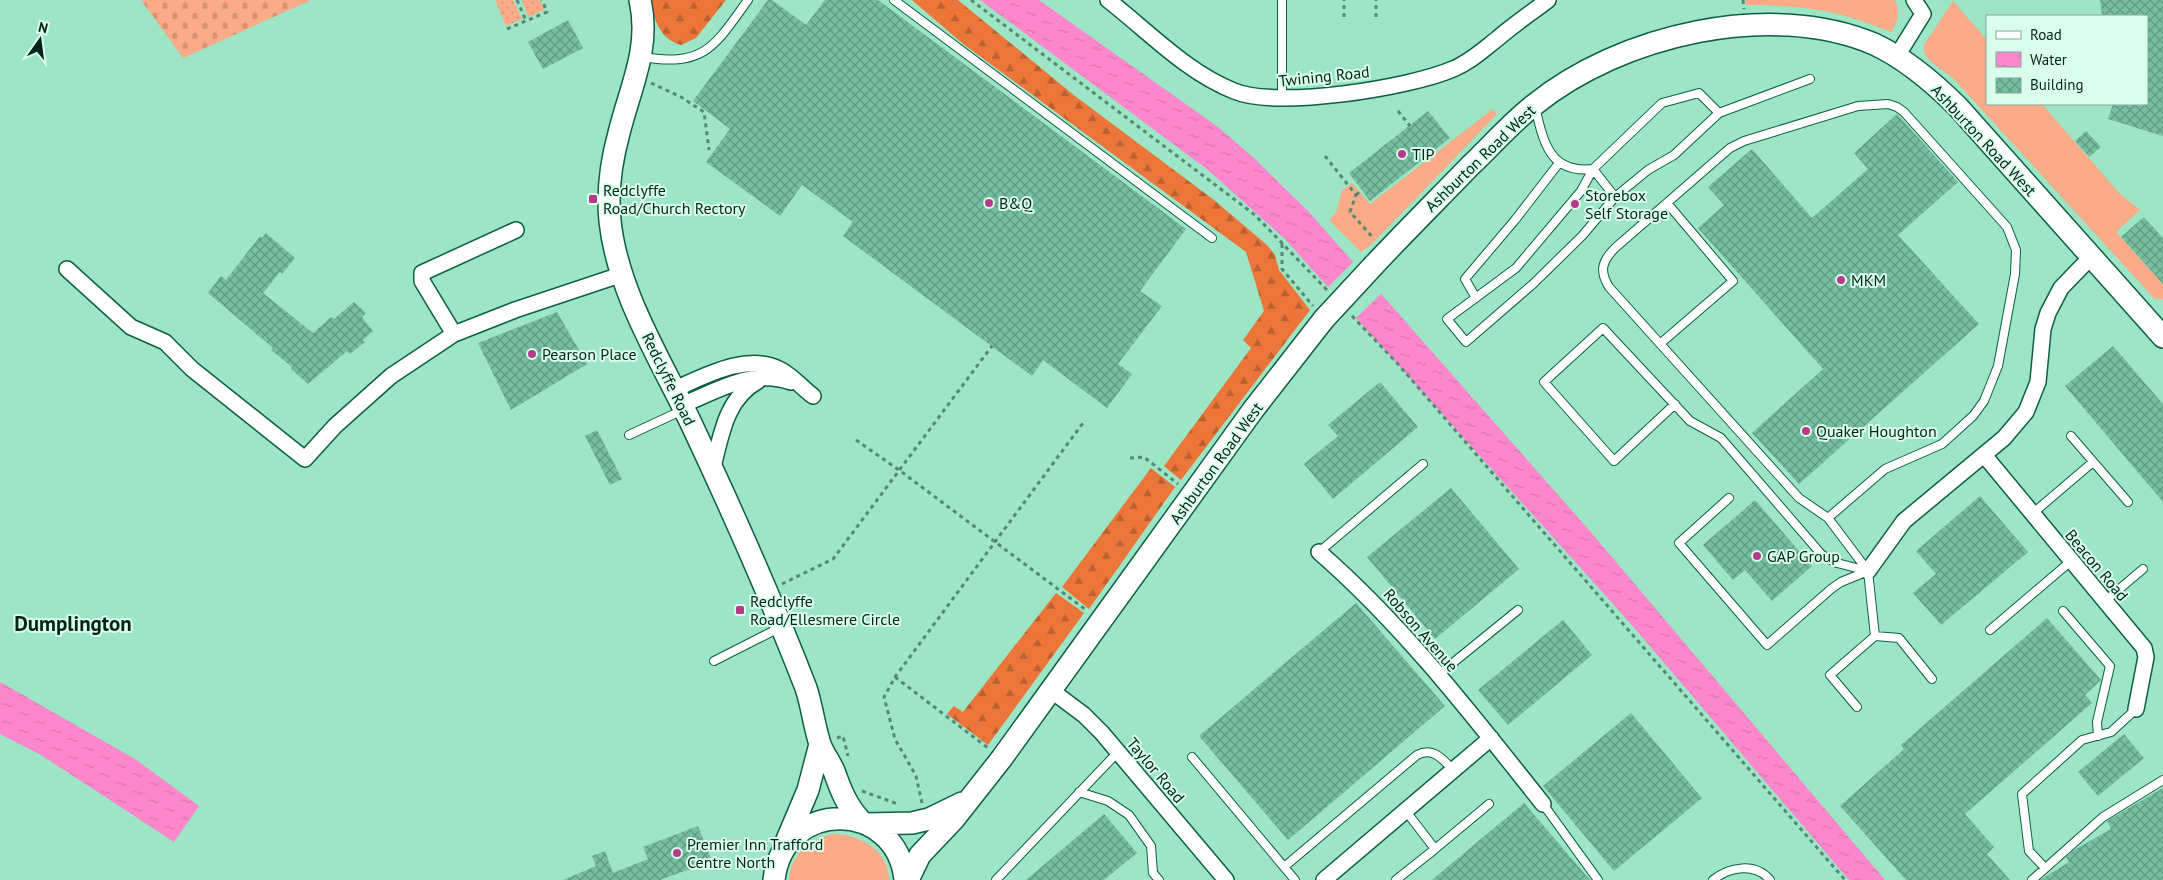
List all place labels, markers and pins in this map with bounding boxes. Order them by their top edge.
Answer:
place label: TIP [1412,144,1435,164]
marker: TIP [1396,148,1408,160]
place label: Redclyffe Road/Church Rectory [603,180,746,218]
place label: Storebox Self Storage [1585,185,1668,223]
marker: Redclyffe Road/Church Rectory [587,193,599,205]
place label: B&Q [999,193,1033,213]
marker: B&Q [983,197,995,209]
marker: Storebox Self Storage [1569,198,1581,210]
place label: MKM [1851,270,1886,290]
marker: MKM [1835,274,1847,286]
place label: Pearson Place [542,344,637,364]
marker: Pearson Place [526,348,538,360]
place label: Quaker Houghton [1816,421,1937,441]
marker: Quaker Houghton [1800,425,1812,437]
place label: GAP Group [1767,546,1840,566]
marker: GAP Group [1751,550,1763,562]
place label: Redclyffe Road/Ellesmere Circle [750,591,900,629]
marker: Redclyffe Road/Ellesmere Circle [734,604,746,616]
place label: Premier Inn Trafford Centre North [687,834,823,872]
marker: Premier Inn Trafford Centre North [671,847,683,859]

